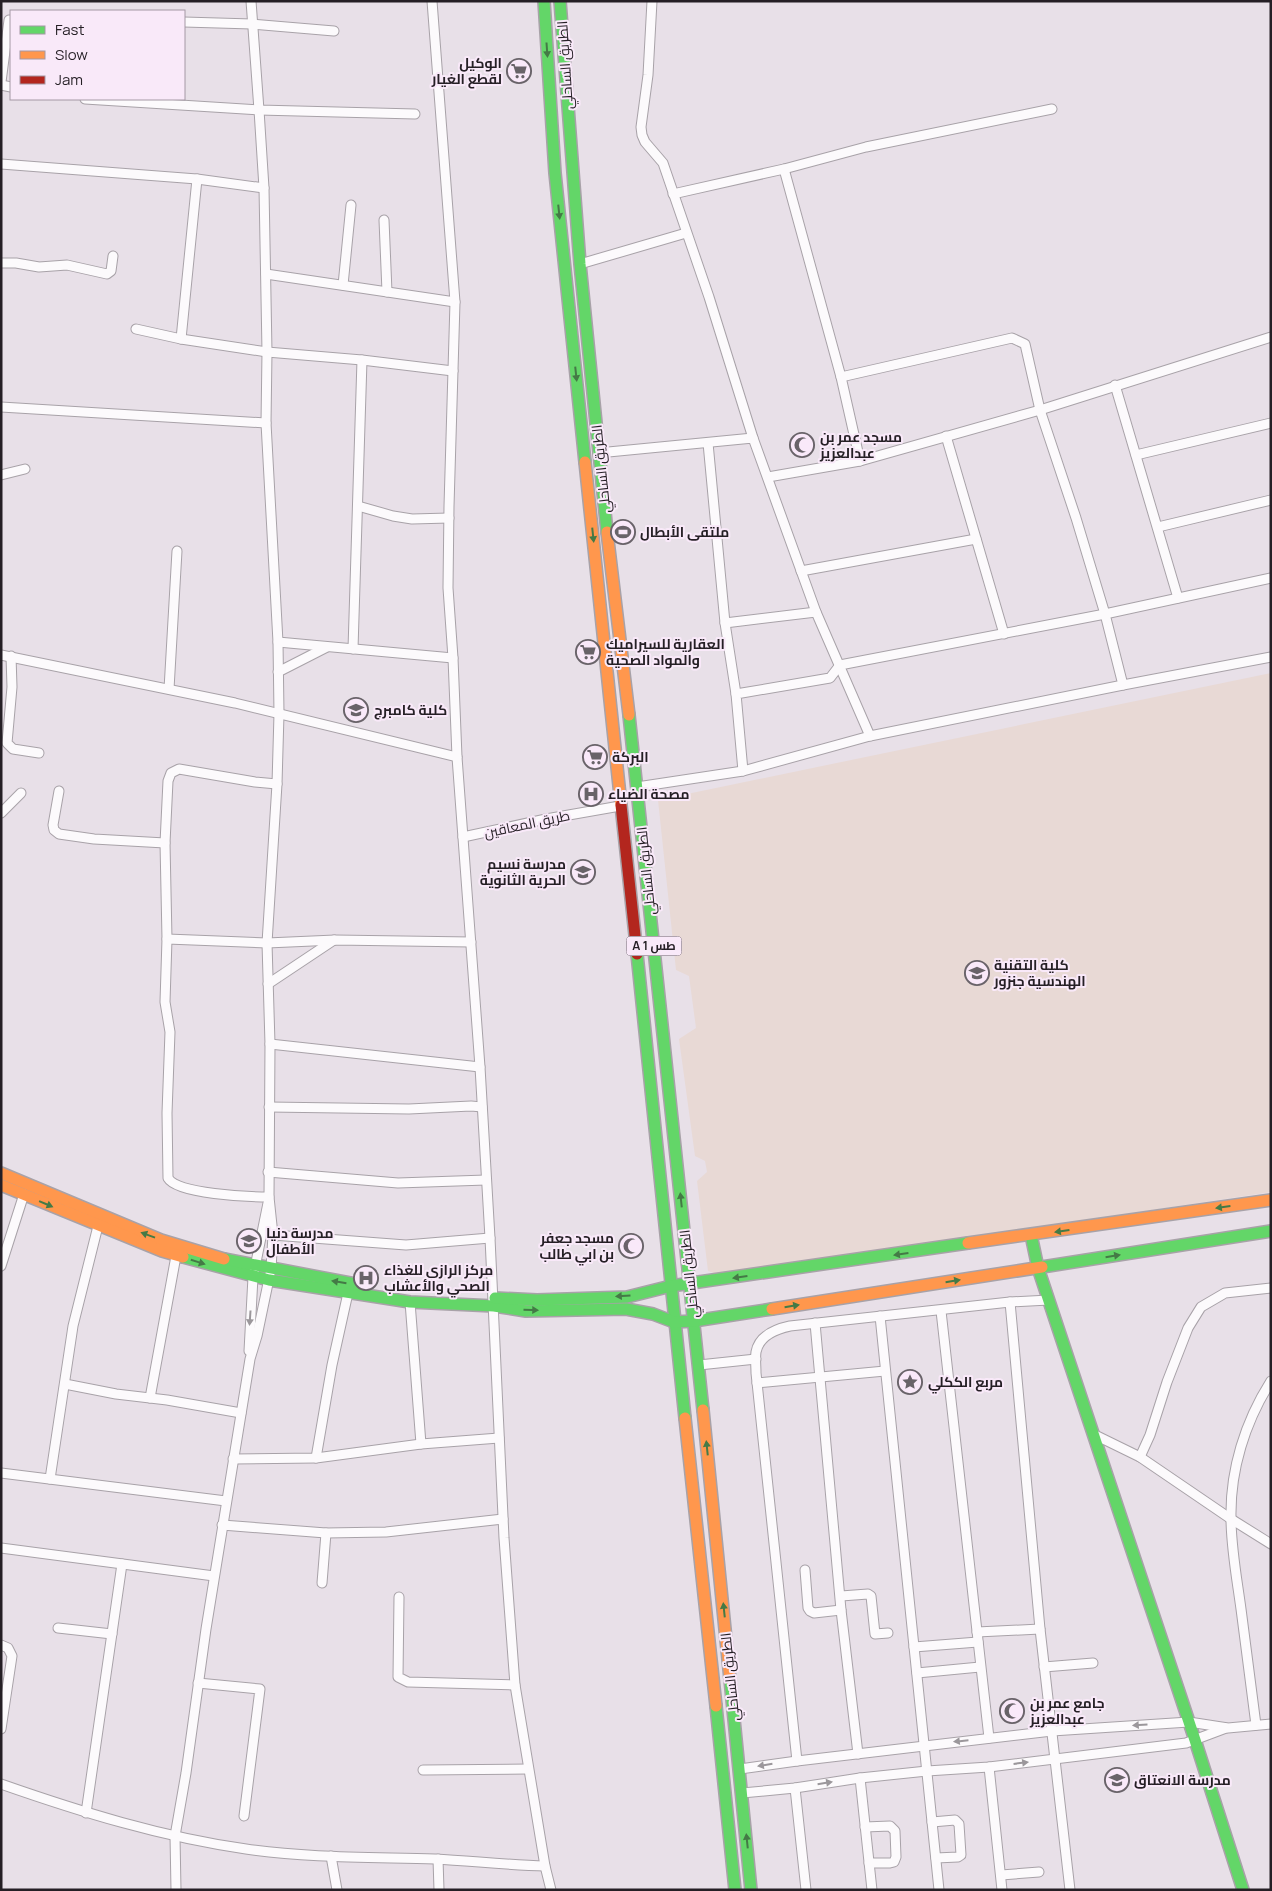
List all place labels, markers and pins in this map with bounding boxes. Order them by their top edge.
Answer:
place label: الوكيل لقطع الغيار [431,53,502,89]
supermarket icon: الوكيل لقطع الغيار [506,58,532,84]
place label: مسجد عمر بن عبدالعزيز [819,427,902,462]
mosque icon: مسجد عمر بن عبدالعزيز [789,432,815,458]
sports icon: ملتقى الأبطال [610,519,636,545]
place label: ملتقى الأبطال [640,522,729,541]
place label: العقارية للسيراميك والمواد الصحية [606,634,725,669]
supermarket icon: العقارية للسيراميك والمواد الصحية [575,639,601,665]
school or university icon: كلية كامبرج [343,697,369,723]
place label: كلية كامبرج [374,700,447,720]
supermarket icon: البركة [582,744,608,770]
place label: البركة [612,747,649,766]
hospital icon: مصحة الضياء [578,781,604,807]
place label: مصحة الضياء [608,784,690,803]
place label: مدرسة نسيم الحرية الثانوية [480,854,566,889]
school or university icon: مدرسة نسيم الحرية الثانوية [570,859,596,885]
place label: كلية التقنية الهندسية جنزور [993,955,1086,990]
school or university icon: كلية التقنية الهندسية جنزور [964,960,990,986]
place label: مدرسة دنيا الأطفال [266,1223,334,1258]
school or university icon: مدرسة دنيا الأطفال [236,1228,262,1254]
place label: مسجد جعفر بن ابي طالب [539,1228,614,1266]
mosque icon: مسجد جعفر بن ابي طالب [618,1233,644,1259]
place label: مركز الرازي للغذاء الصحي والأعشاب [384,1260,493,1298]
hospital icon: مركز الرازي للغذاء الصحي والأعشاب [353,1265,379,1291]
place icon: مربع الككلي [897,1369,923,1395]
place label: مربع الككلي [928,1372,1003,1394]
place label: جامع عمر بن عبدالعزيز [1029,1693,1105,1728]
mosque icon: جامع عمر بن عبدالعزيز [999,1698,1025,1724]
school or university icon: مدرسة الانعتاق [1104,1767,1130,1793]
place label: مدرسة الانعتاق [1134,1770,1231,1789]

